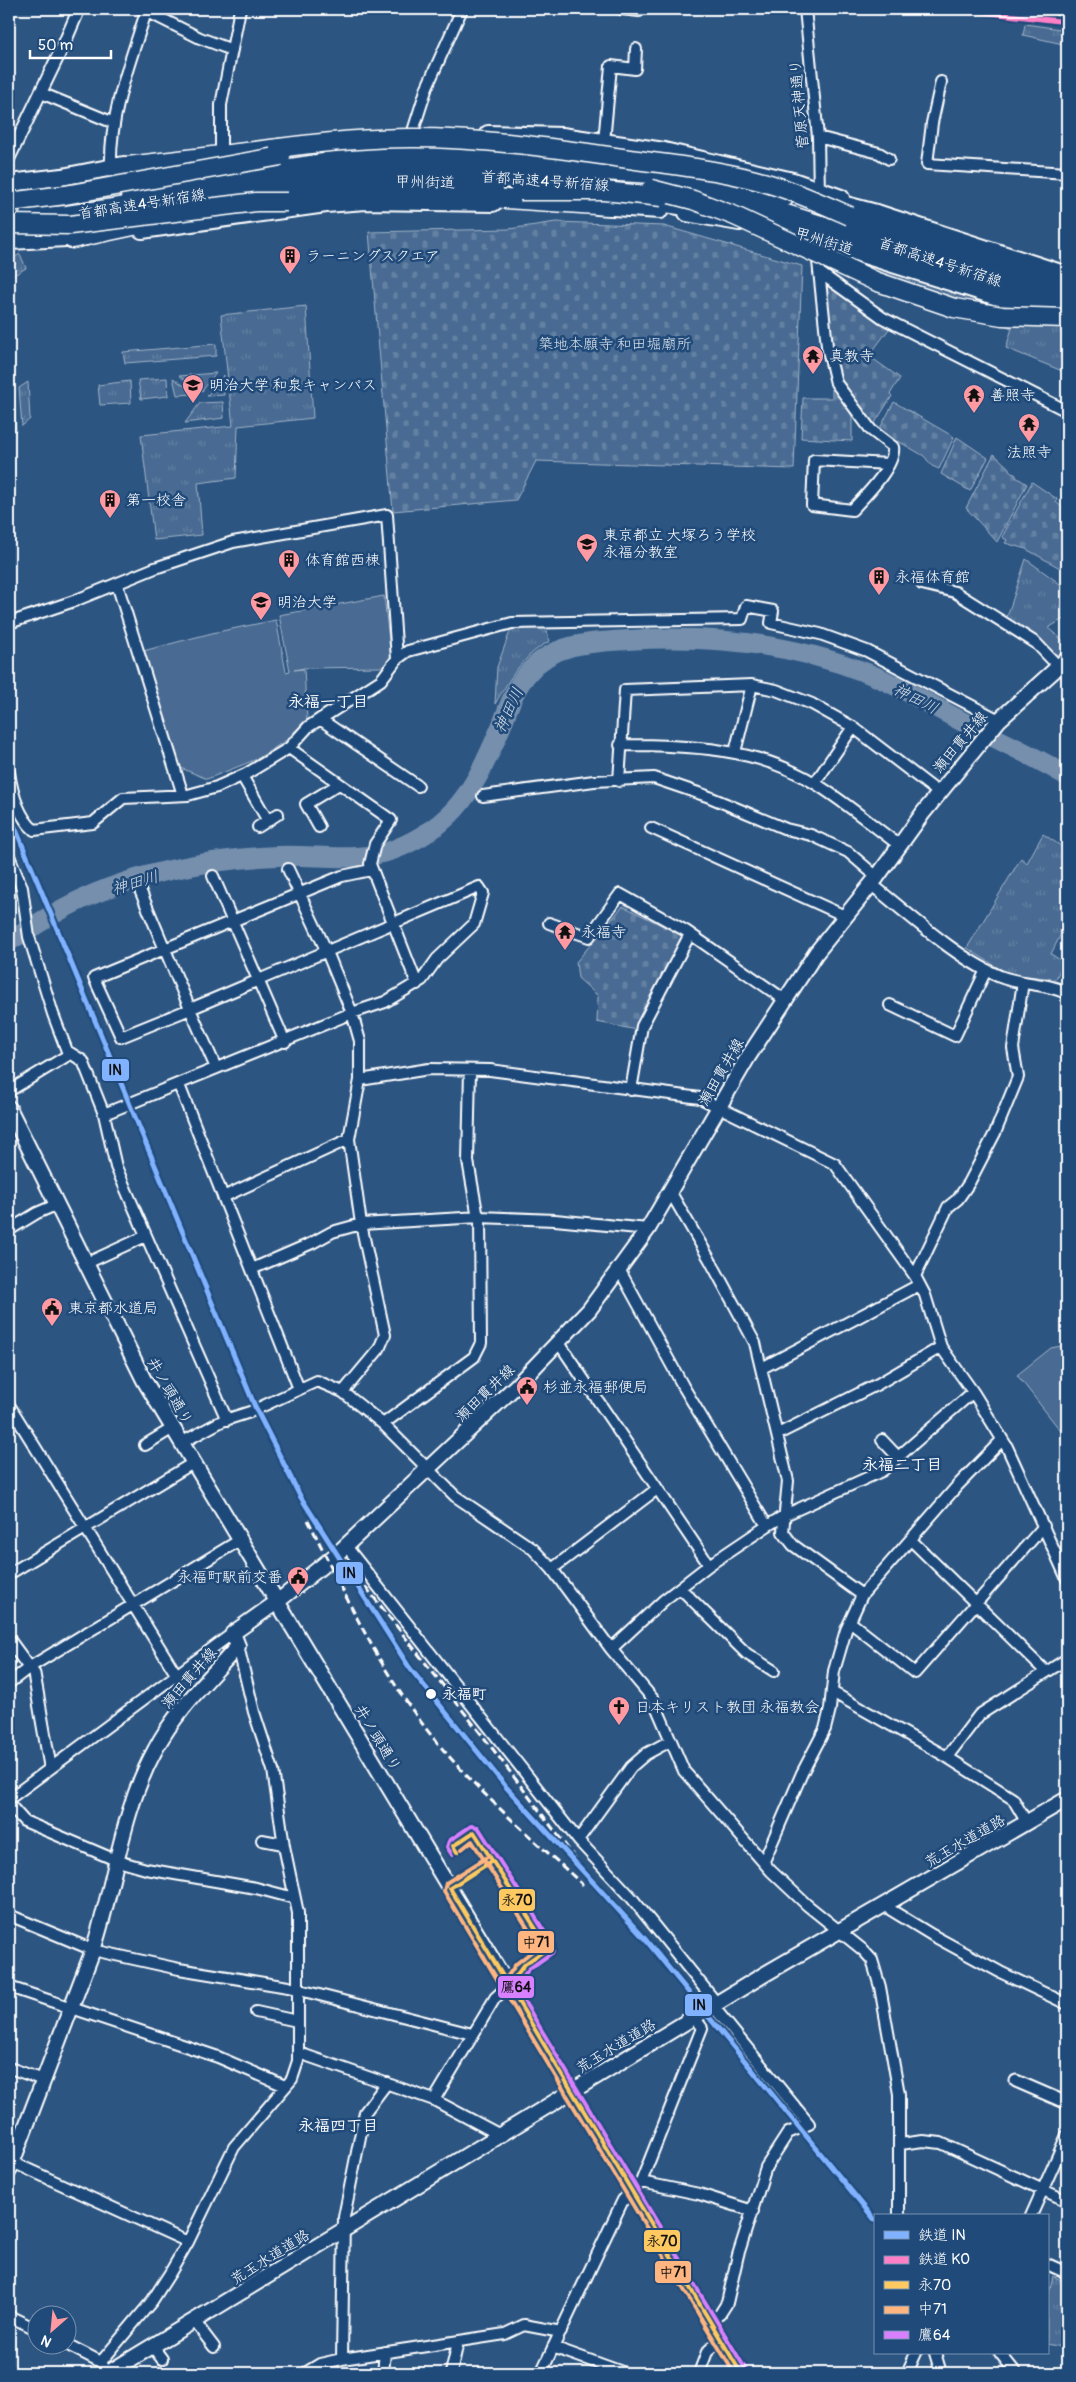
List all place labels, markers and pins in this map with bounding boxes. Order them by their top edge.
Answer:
building icon: ラーニングスクエア [278,244,302,275]
place label: ラーニングスクエア [306,247,440,266]
temple icon: 真教寺 [801,344,825,375]
place label: 真教寺 [829,347,874,366]
school or university icon: 明治大学 和泉キャンパス [181,373,205,404]
place label: 明治大学 和泉キャンパス [209,376,377,395]
temple icon: 善照寺 [962,383,986,414]
place label: 善照寺 [990,386,1035,405]
temple icon: 法照寺 [1017,412,1041,443]
place label: 法照寺 [1006,443,1052,462]
building icon: 第一校舎 [98,488,122,519]
place label: 第一校舎 [126,491,186,510]
place label: 東京都立 大塚ろう学校 永福分教室 [603,526,756,562]
school or university icon: 東京都立 大塚ろう学校 永福分教室 [575,532,599,563]
building icon: 体育館西棟 [277,548,301,579]
place label: 体育館西棟 [305,551,380,570]
building icon: 永福体育館 [867,565,891,596]
place label: 永福体育館 [895,568,970,587]
school or university icon: 明治大学 [249,590,273,621]
place label: 明治大学 [277,593,337,612]
temple icon: 永福寺 [553,920,577,951]
place label: 永福寺 [581,923,626,942]
public building icon: 東京都水道局 [40,1296,64,1327]
place label: 東京都水道局 [68,1299,158,1318]
public building icon: 杉並永福郵便局 [515,1375,539,1406]
place label: 杉並永福郵便局 [543,1378,648,1397]
public building icon: 永福町駅前交番 [286,1565,310,1596]
place label: 永福町駅前交番 [177,1568,282,1587]
place label: 永福町 [442,1685,487,1704]
marker: 永福町 [424,1687,438,1701]
church icon: 日本キリスト教団 永福教会 [607,1695,631,1726]
place label: 日本キリスト教団 永福教会 [635,1698,819,1717]

